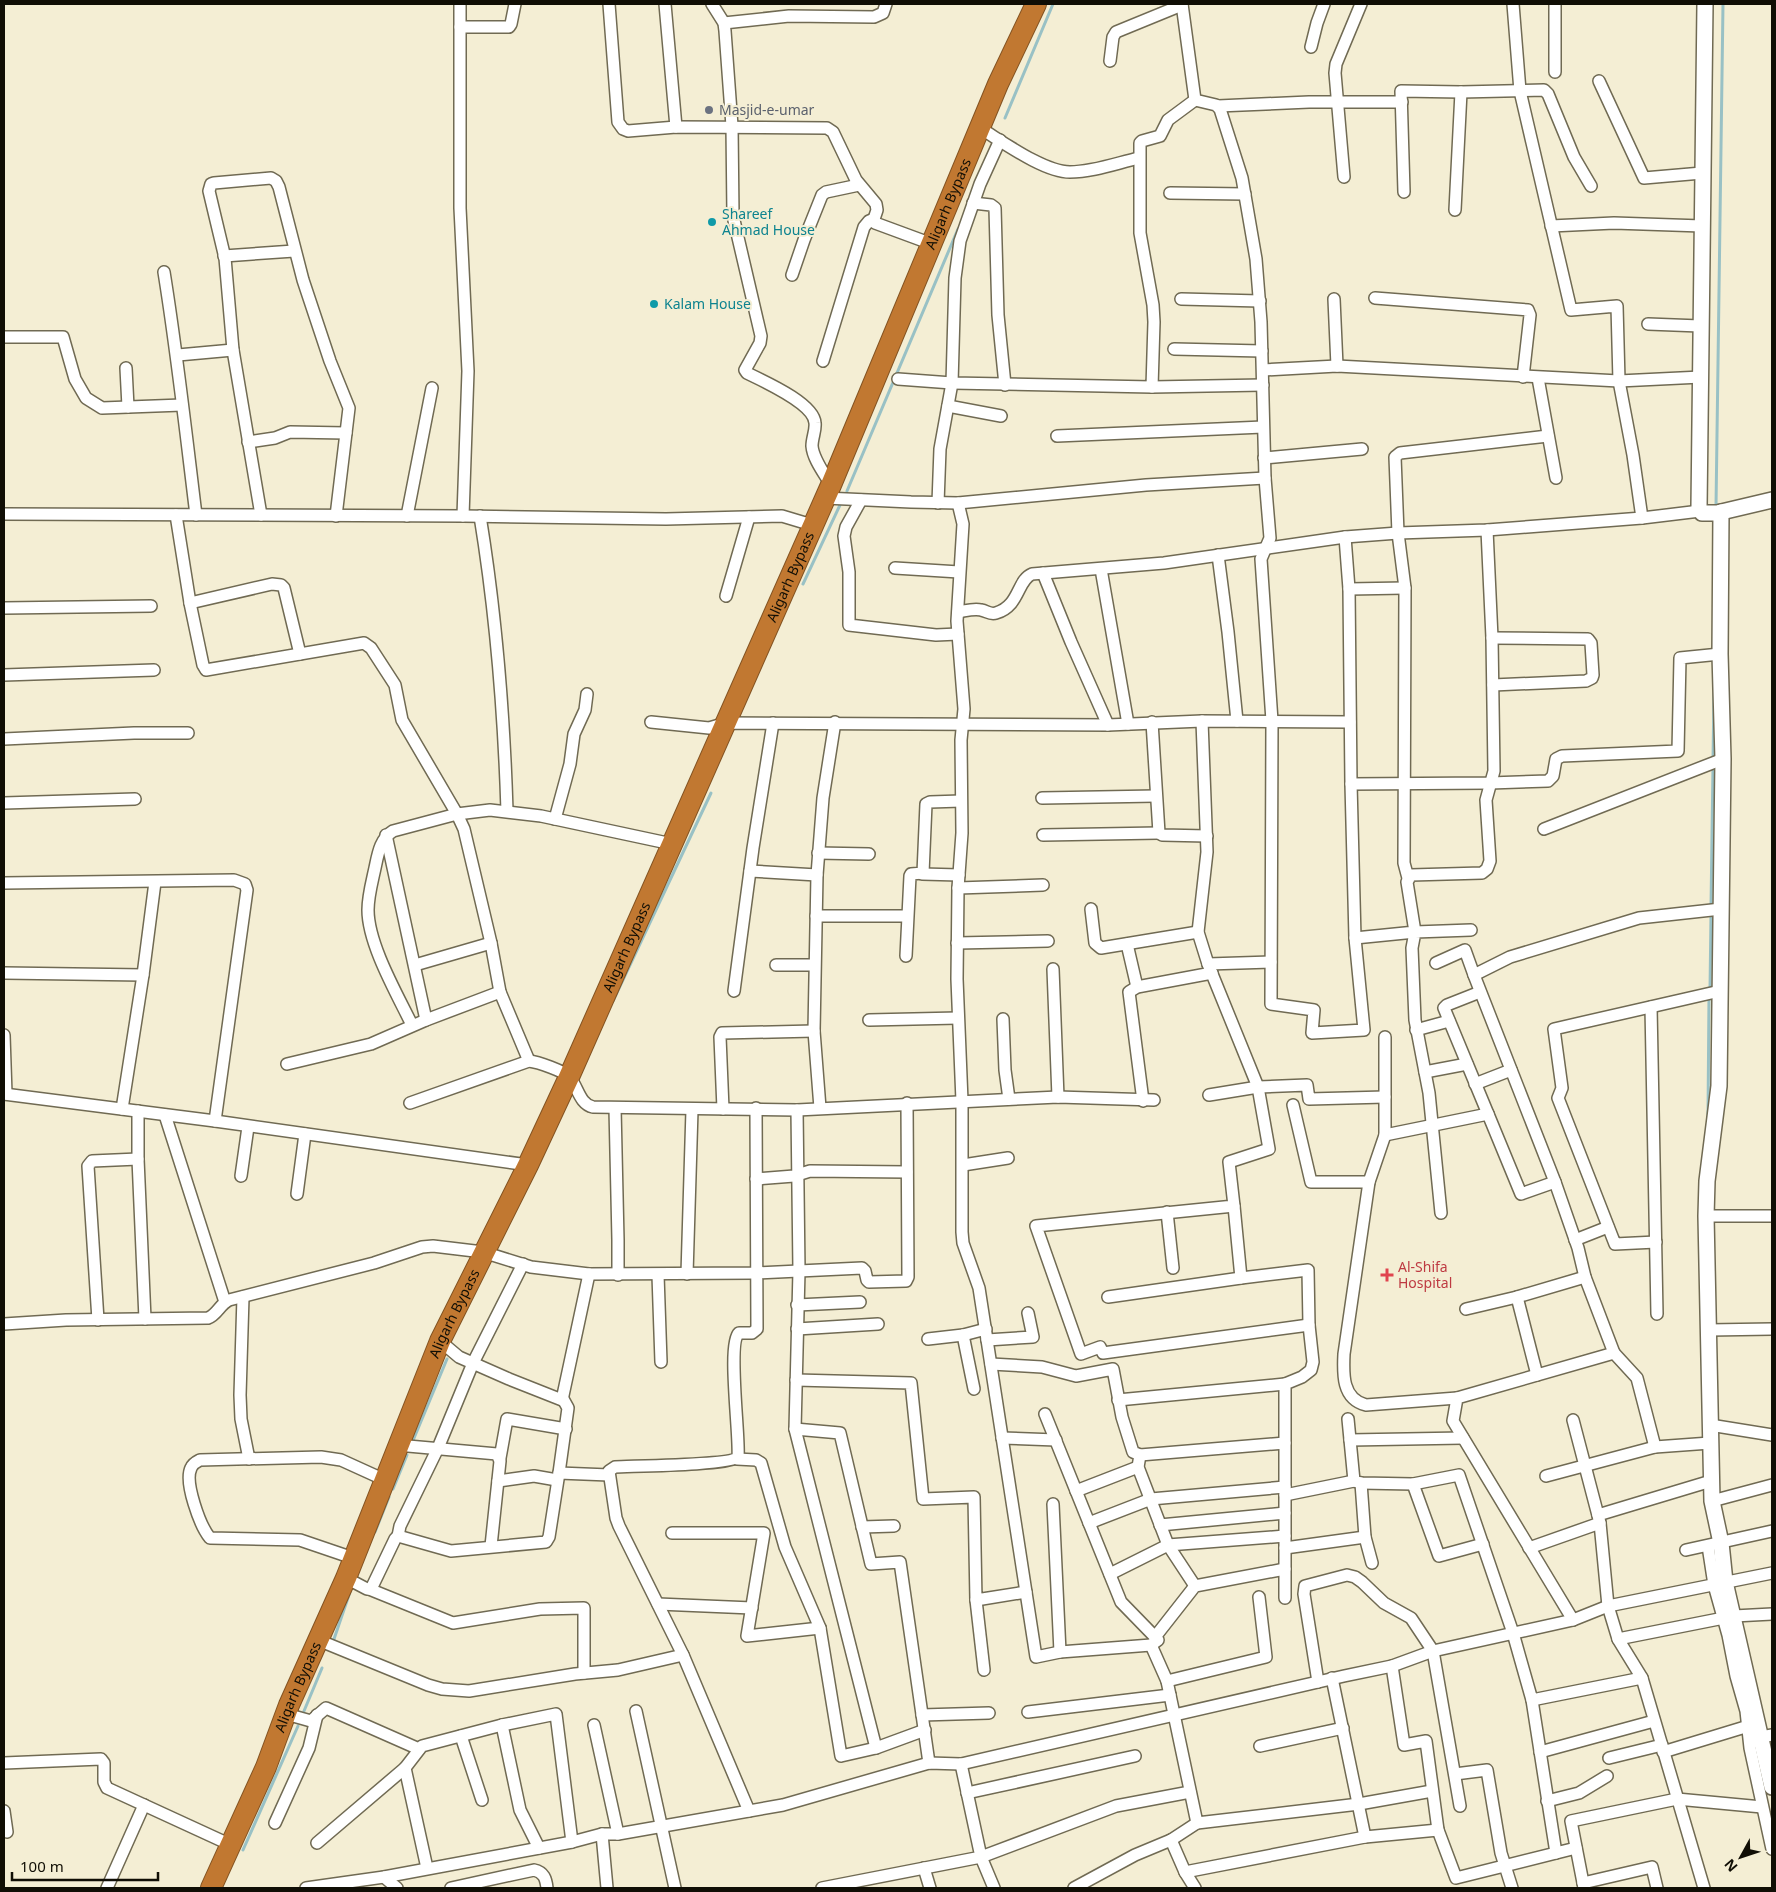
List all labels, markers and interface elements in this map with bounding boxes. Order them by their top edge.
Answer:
place label: Masjid-e-umar [719,100,815,119]
marker: Masjid-e-umar [703,104,715,116]
street label: Aligarh Bypass [920,155,975,252]
place label: Shareef Ahmad House [722,204,815,239]
marker: Shareef Ahmad House [706,216,718,228]
place label: Kalam House [664,294,751,313]
marker: Kalam House [648,298,660,310]
street label: Aligarh Bypass [762,528,818,625]
street label: Aligarh Bypass [598,899,654,995]
place label: Al-Shifa Hospital [1398,1257,1452,1292]
street label: Aligarh Bypass [424,1265,484,1361]
marker: Al-Shifa Hospital [1380,1268,1394,1282]
street label: Aligarh Bypass [270,1638,325,1735]
north arrow [1716,1832,1766,1882]
scale bar [12,1850,159,1882]
text: N [1720,1855,1742,1876]
text: 100 m [20,1856,64,1876]

